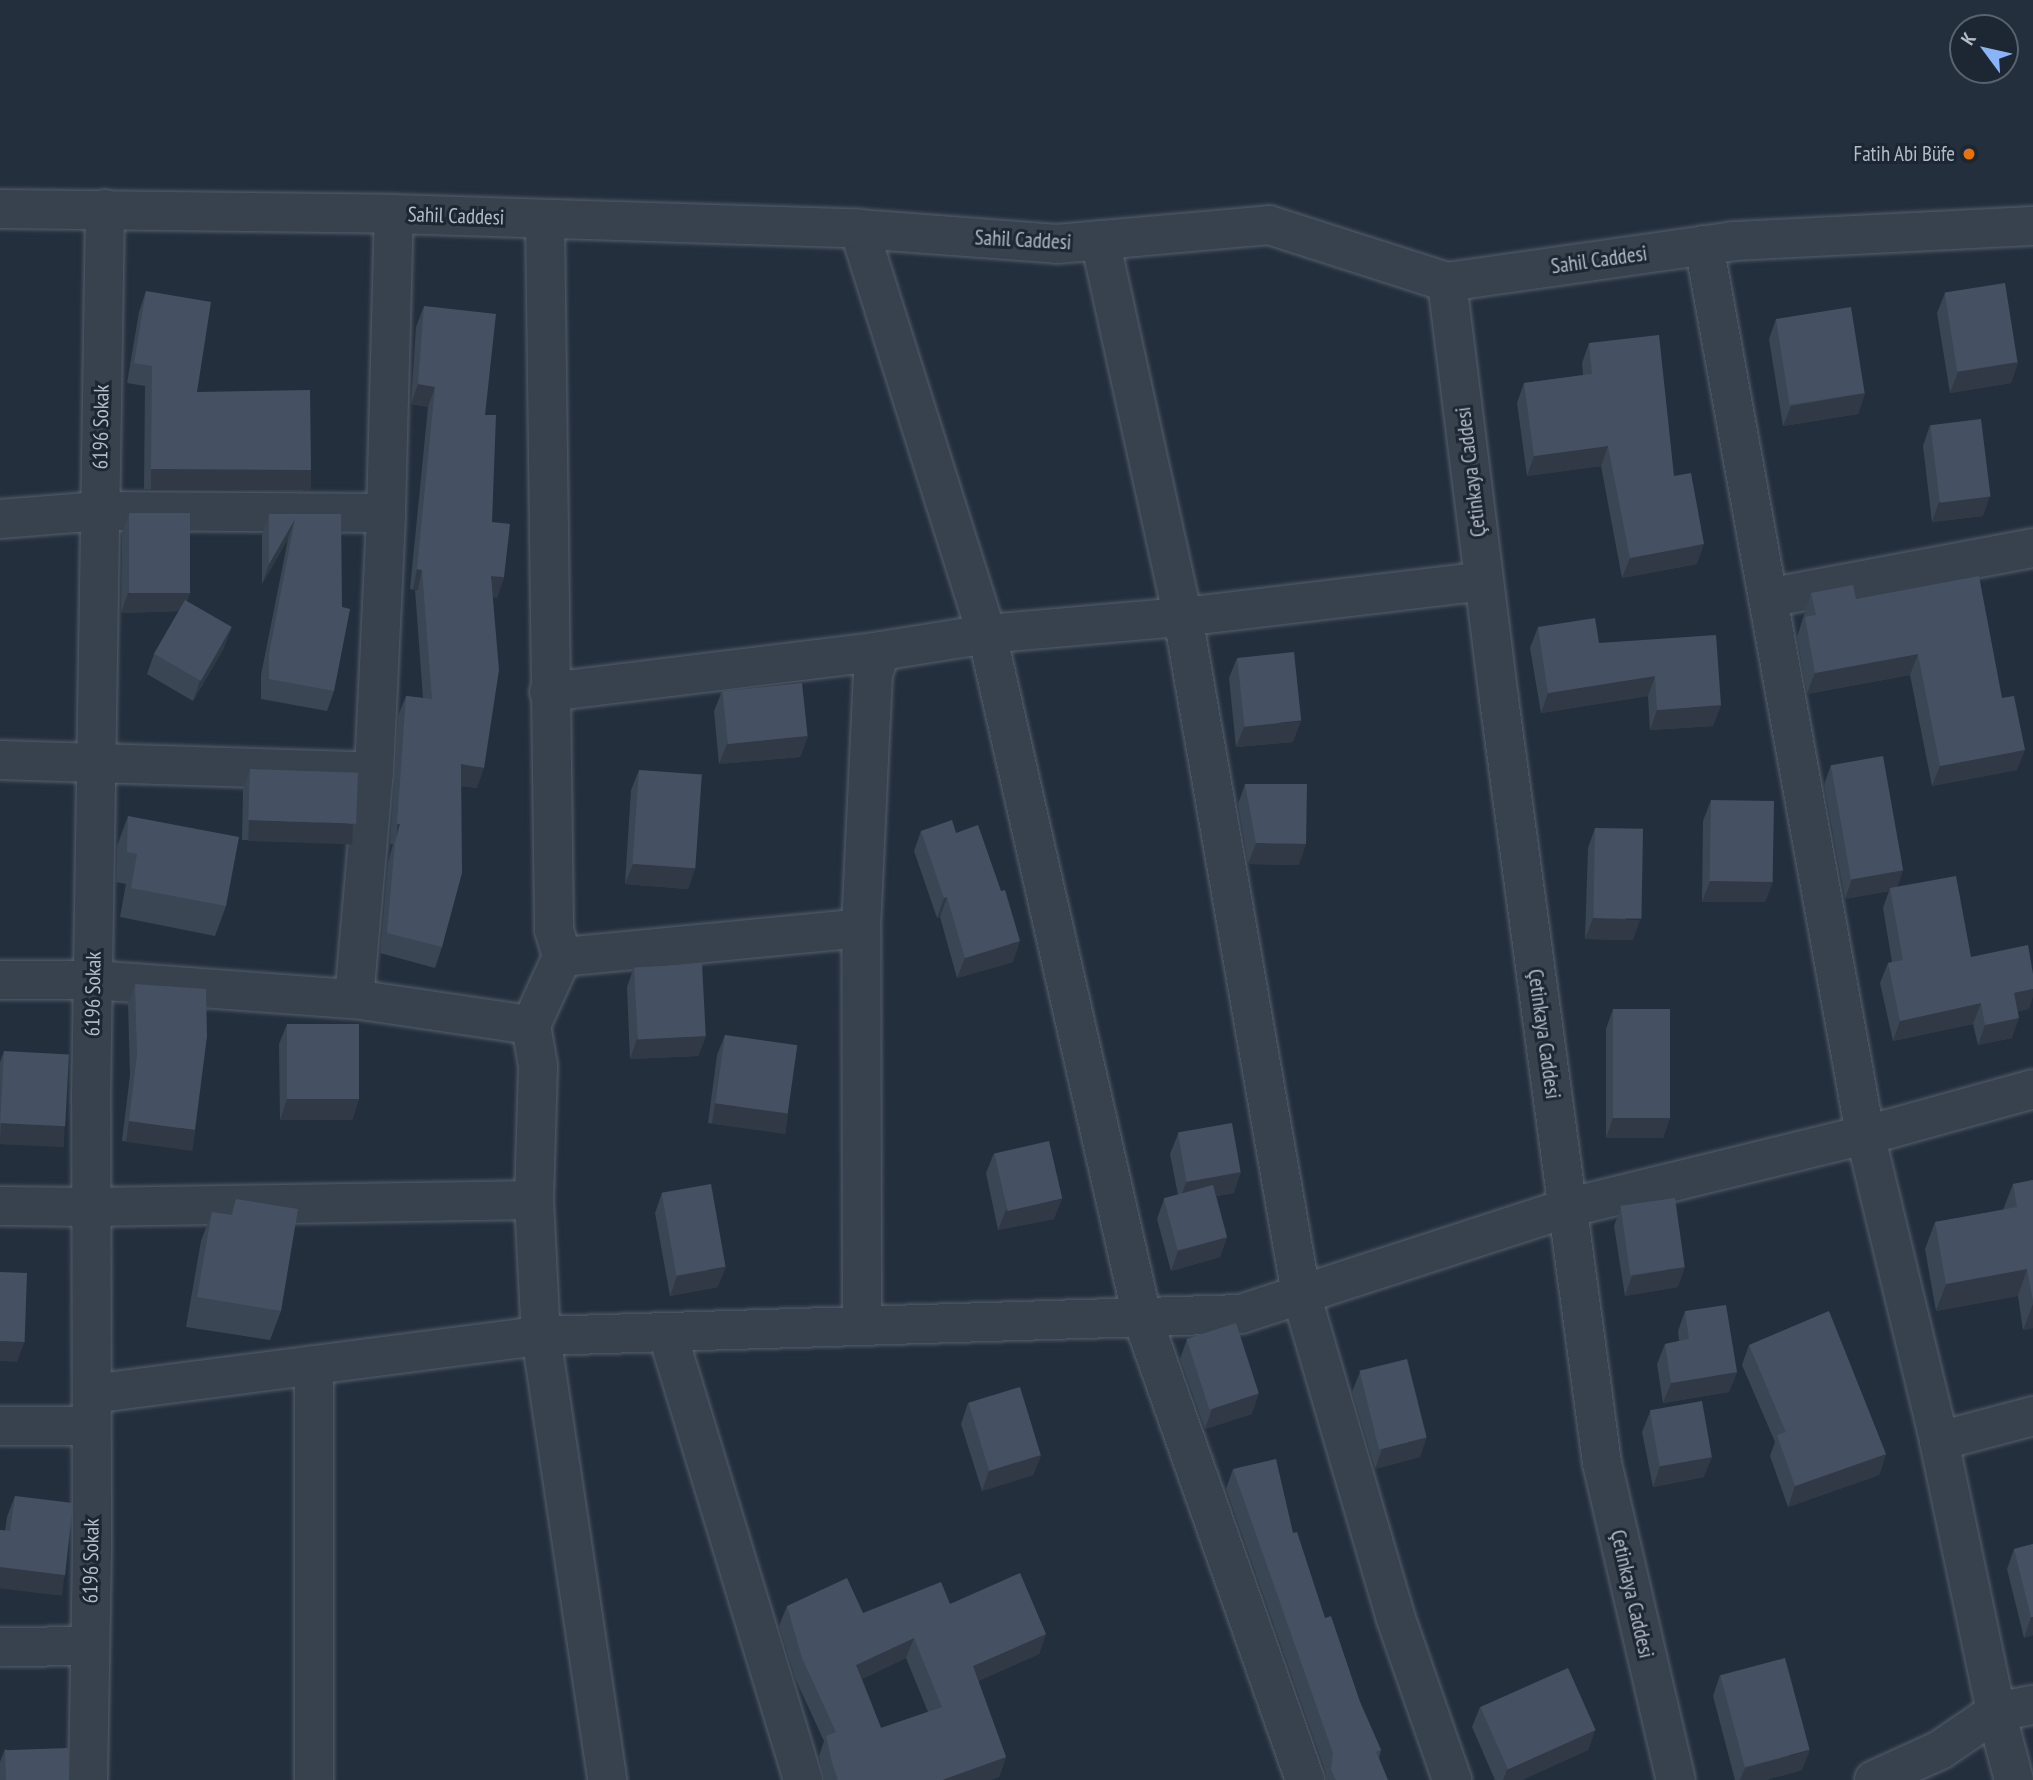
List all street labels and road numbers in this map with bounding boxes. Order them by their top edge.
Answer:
street label: Sahil Caddesi [407,202,505,230]
street label: Sahil Caddesi [974,225,1072,255]
street label: Sahil Caddesi [1549,241,1649,279]
street label: 6196 Sokak [88,384,114,470]
street label: Çetinkaya Caddesi [1451,406,1491,538]
street label: 6196 Sokak [80,951,106,1037]
street label: Çetinkaya Caddesi [1522,967,1566,1101]
street label: 6196 Sokak [78,1518,104,1604]
street label: Çetinkaya Caddesi [1605,1527,1659,1661]

